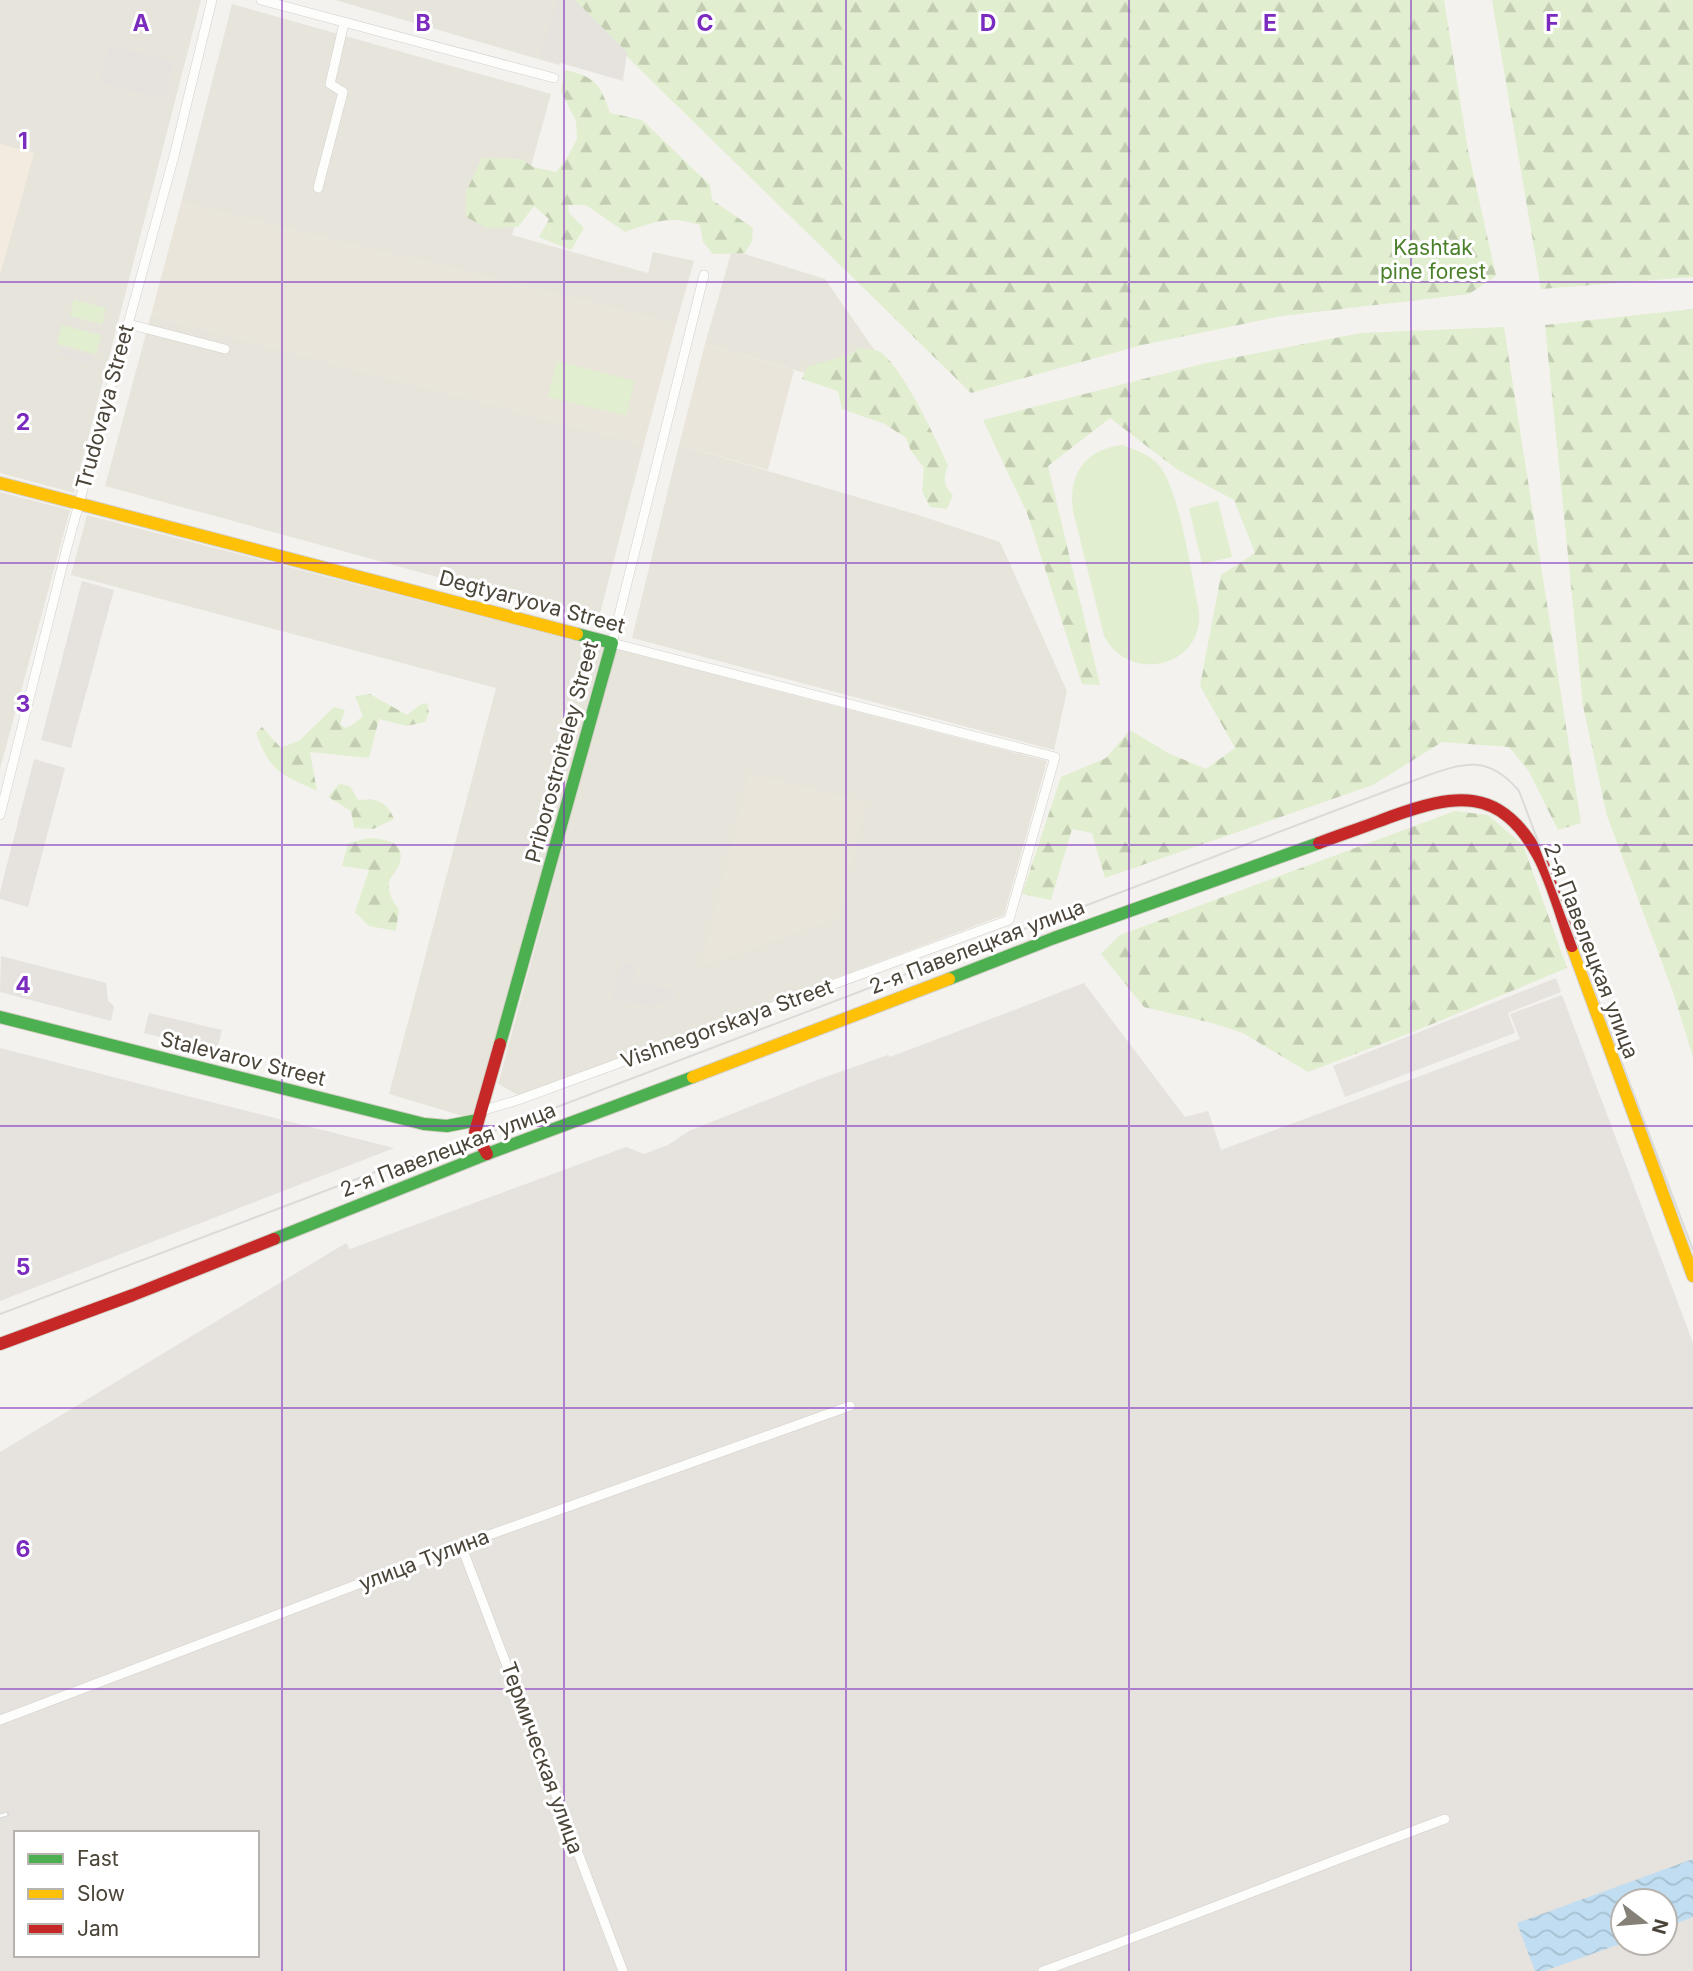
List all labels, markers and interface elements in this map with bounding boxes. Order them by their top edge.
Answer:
text: A [132,9,150,37]
text: B [415,9,431,37]
text: C [696,9,714,37]
text: D [980,9,996,37]
text: E [1263,9,1277,37]
text: F [1545,9,1559,37]
text: 1 [18,127,28,155]
park label: Kashtak pine forest [1380,235,1486,284]
street label: Trudovaya Street [70,322,139,492]
text: 2 [16,408,30,436]
street label: Degtyaryova Street [436,565,628,638]
street label: Priborostroiteley Street [520,638,603,865]
text: 3 [16,690,30,718]
street label: 2-я Павелецкая улица [1539,840,1644,1062]
street label: 2-я Павелецкая улица [866,894,1088,999]
text: 4 [15,971,31,999]
street label: Vishnegorskaya Street [617,973,836,1074]
street label: Stalevarov Street [158,1026,328,1091]
street label: 2-я Павелецкая улица [337,1097,559,1202]
text: 5 [16,1253,30,1281]
street label: улица Тулина [355,1523,492,1596]
text: 6 [16,1535,30,1563]
street label: Термическая улица [496,1658,589,1857]
legend [14,1831,259,1957]
text: Fast [77,1846,119,1871]
text: Slow [77,1881,125,1906]
north arrow [1609,1887,1679,1957]
text: Jam [77,1916,119,1941]
text: N [1647,1916,1673,1937]

